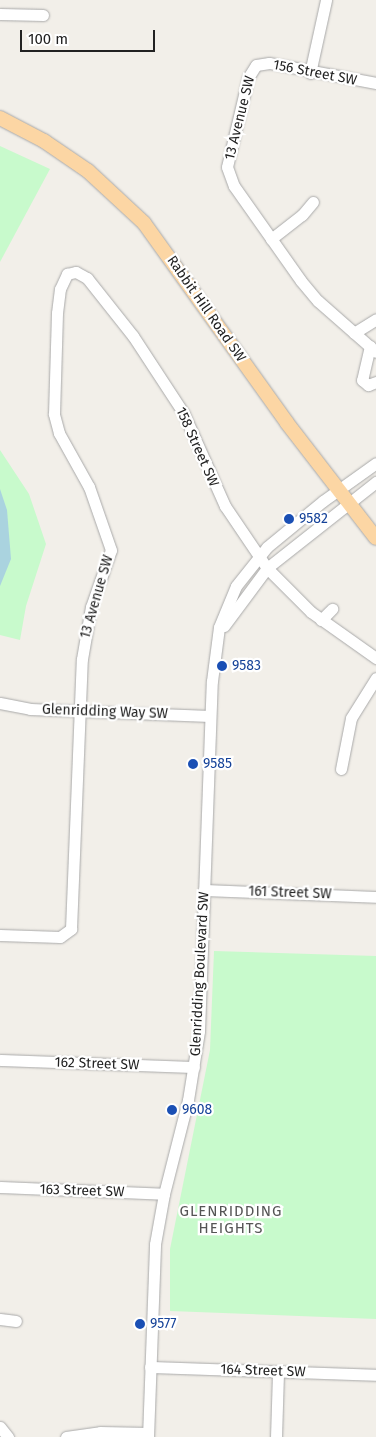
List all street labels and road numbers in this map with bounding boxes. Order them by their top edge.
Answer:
street label: 156 Street SW [272,57,358,89]
street label: 13 Avenue SW [221,74,259,162]
street label: Rabbit Hill Road SW [163,253,249,365]
street label: 158 Street SW [172,405,222,489]
street label: 13 Avenue SW [77,553,117,641]
street label: Glenridding Way SW [42,701,168,723]
street label: 161 Street SW [248,883,332,903]
street label: Glenridding Boulevard SW [187,891,213,1057]
street label: 162 Street SW [54,1054,140,1074]
street label: 163 Street SW [39,1181,125,1201]
street label: 164 Street SW [220,1361,306,1381]

